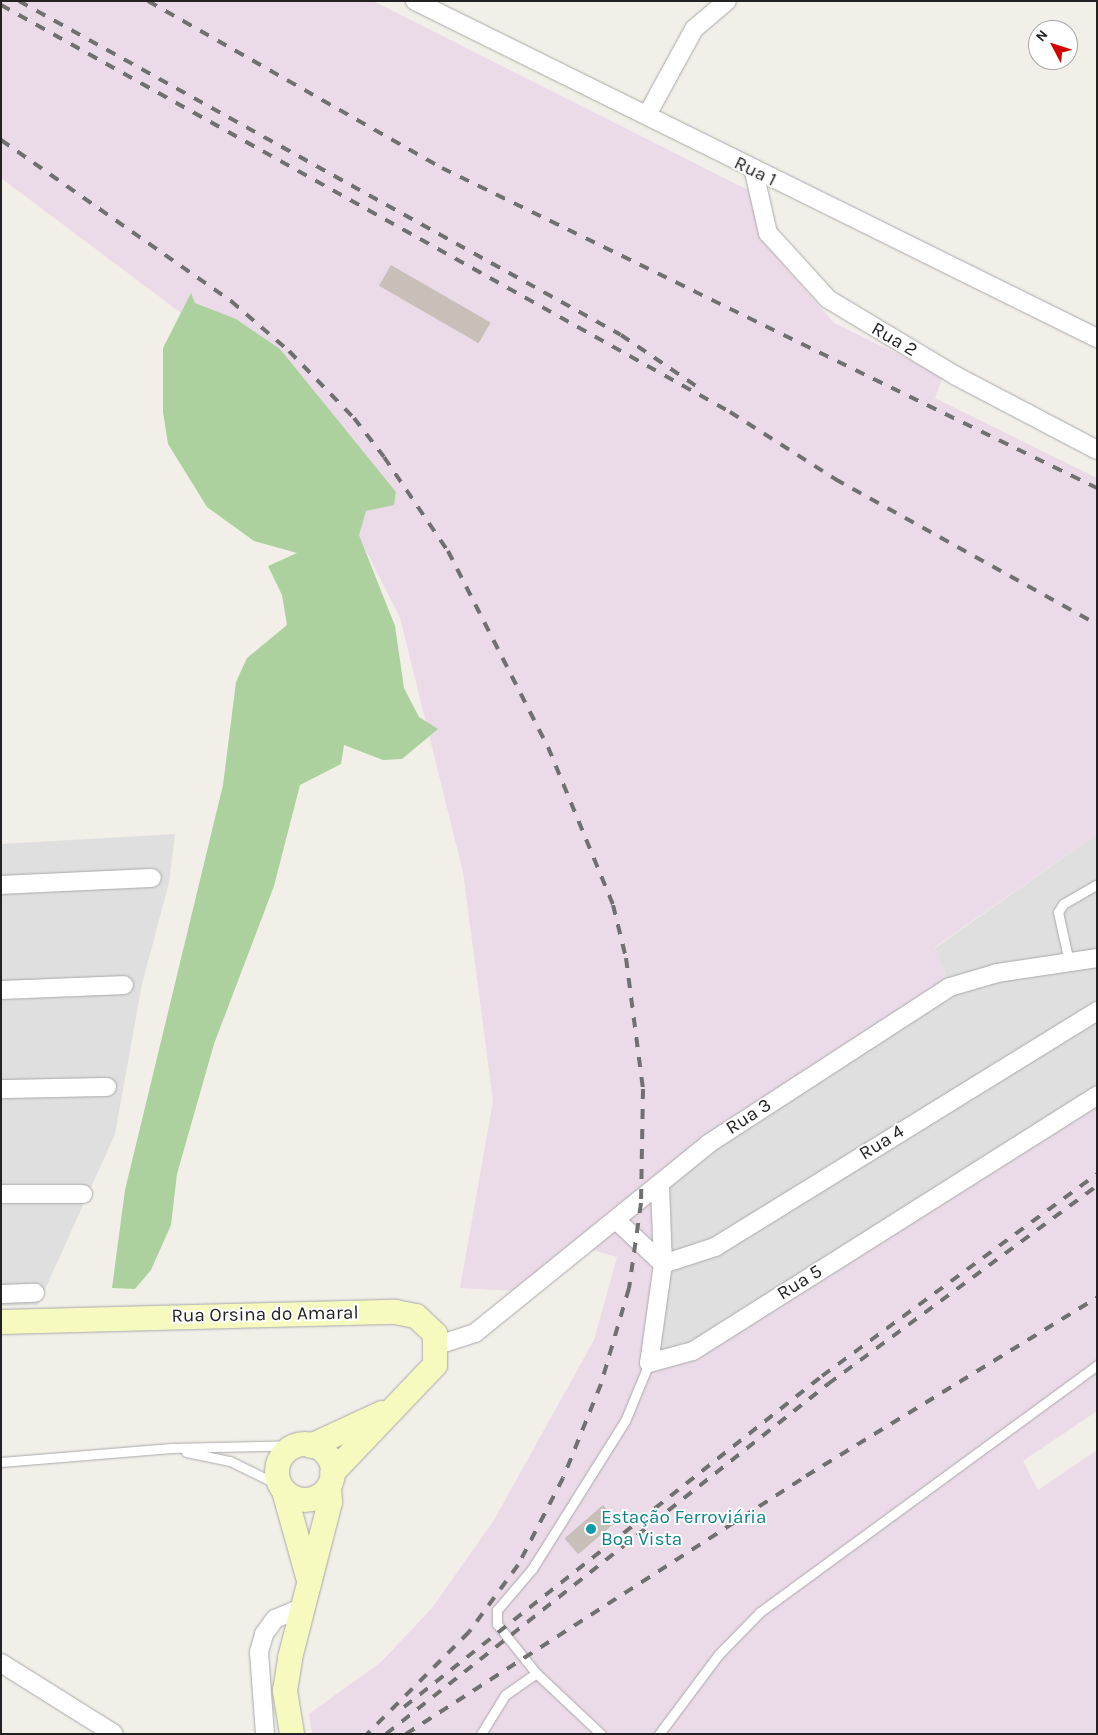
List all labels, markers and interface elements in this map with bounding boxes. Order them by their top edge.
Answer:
north arrow [1028,20,1078,70]
text: N [1032,26,1052,45]
street label: Rua 1 [730,152,780,192]
street label: Rua 2 [867,318,921,362]
street label: Rua 3 [722,1094,776,1140]
street label: Rua 4 [855,1120,909,1166]
street label: Rua 5 [773,1260,827,1306]
street label: Rua Orsina do Amaral [171,1302,359,1328]
place label: Estação Ferroviária Boa Vista [601,1507,766,1551]
marker: Estação Ferroviária Boa Vista [585,1523,597,1535]

